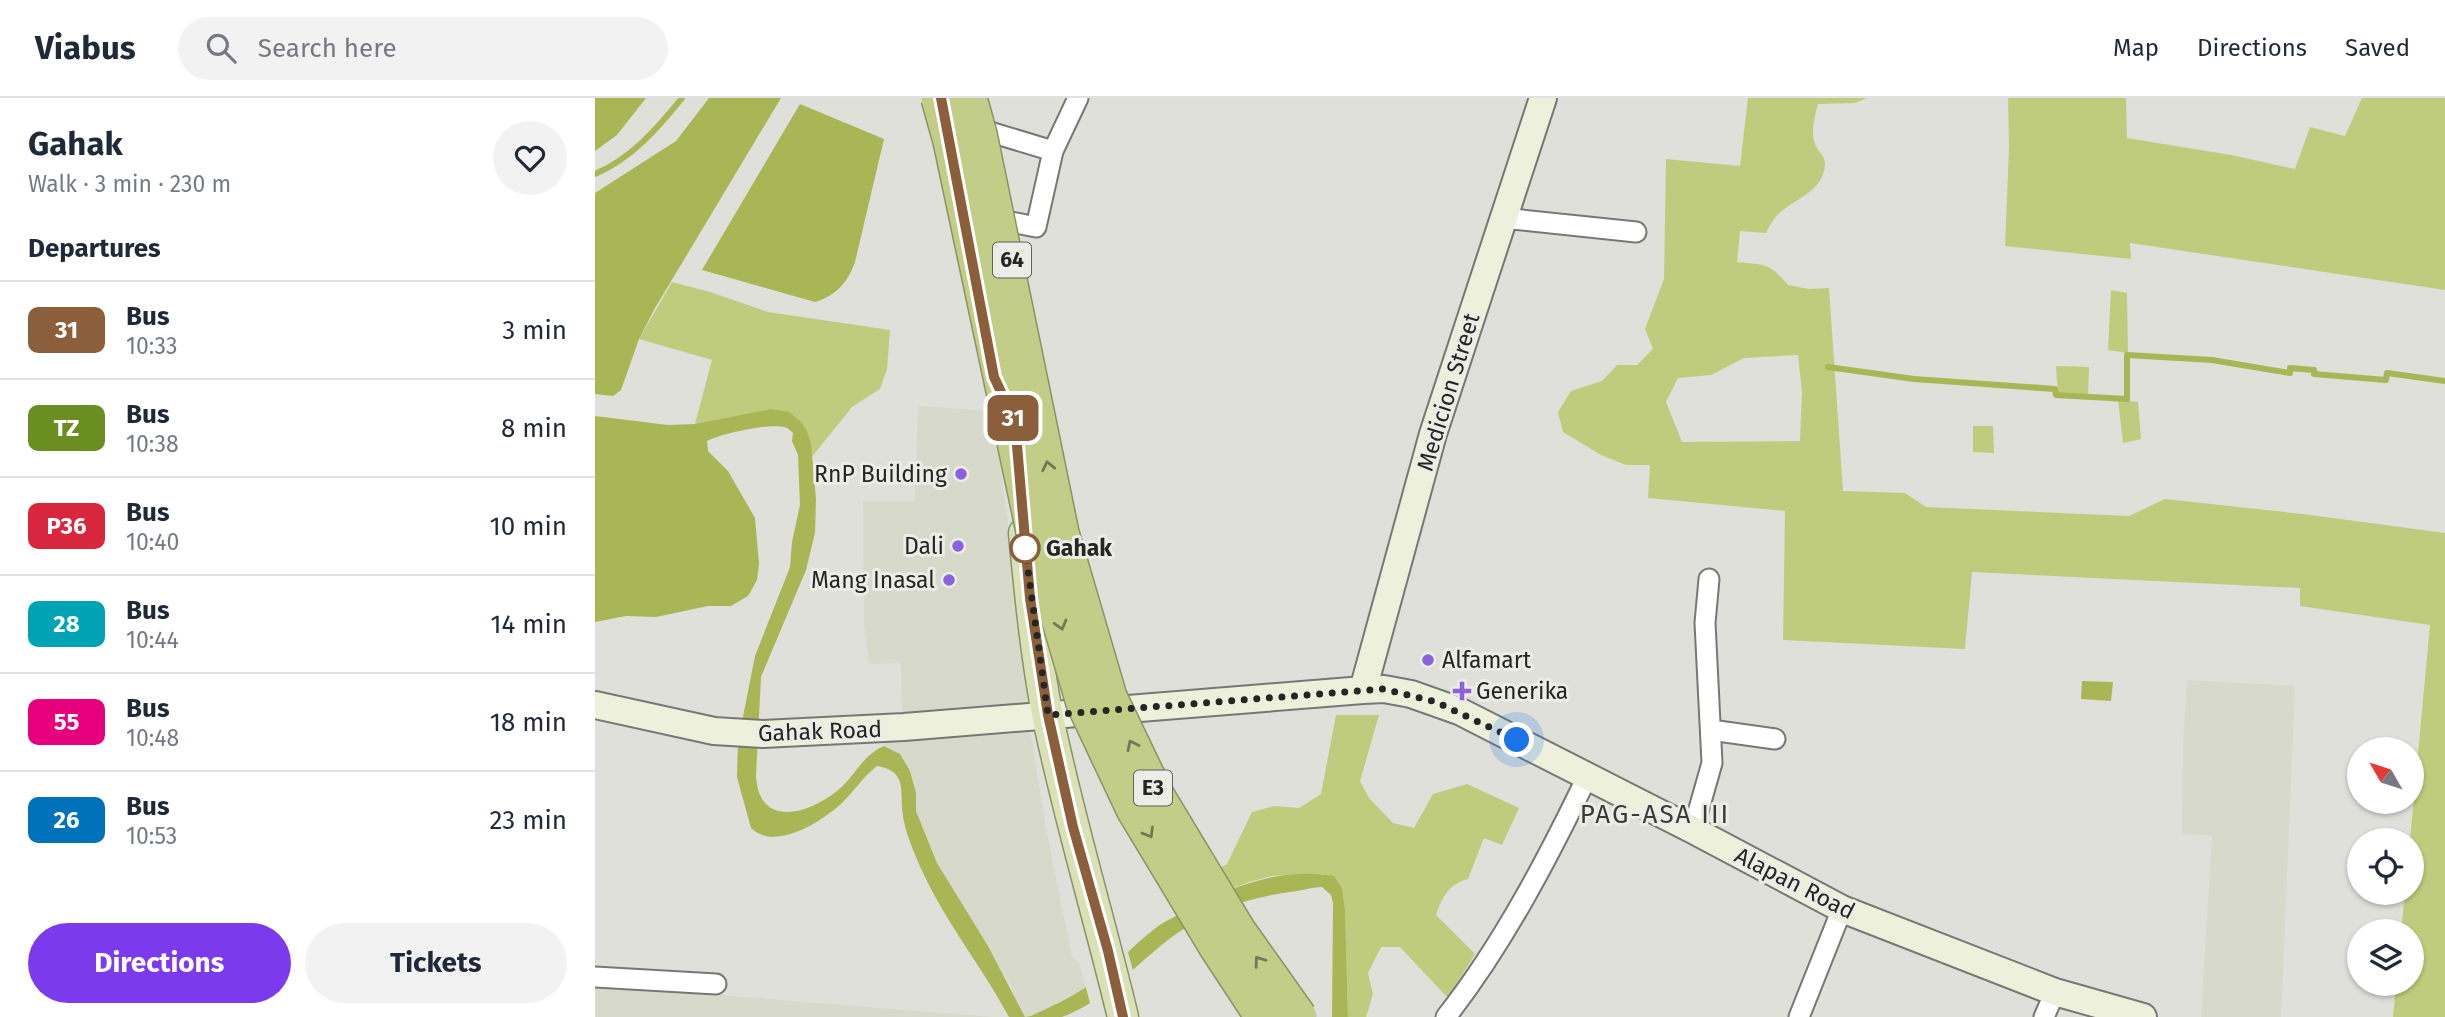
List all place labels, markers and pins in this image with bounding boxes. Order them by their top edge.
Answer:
place label: RnP Building [814,460,947,488]
marker: RnP Building [953,466,969,482]
place label: Dali [904,532,944,560]
marker: Gahak [1010,533,1040,563]
place label: Gahak [1046,534,1112,562]
marker: Dali [950,538,966,554]
place label: Mang Inasal [811,566,935,594]
marker: Mang Inasal [941,572,957,588]
place label: Alfamart [1442,646,1532,674]
marker: Alfamart [1420,652,1436,668]
place label: Generika [1476,677,1568,705]
marker: Generika [1454,683,1470,699]

